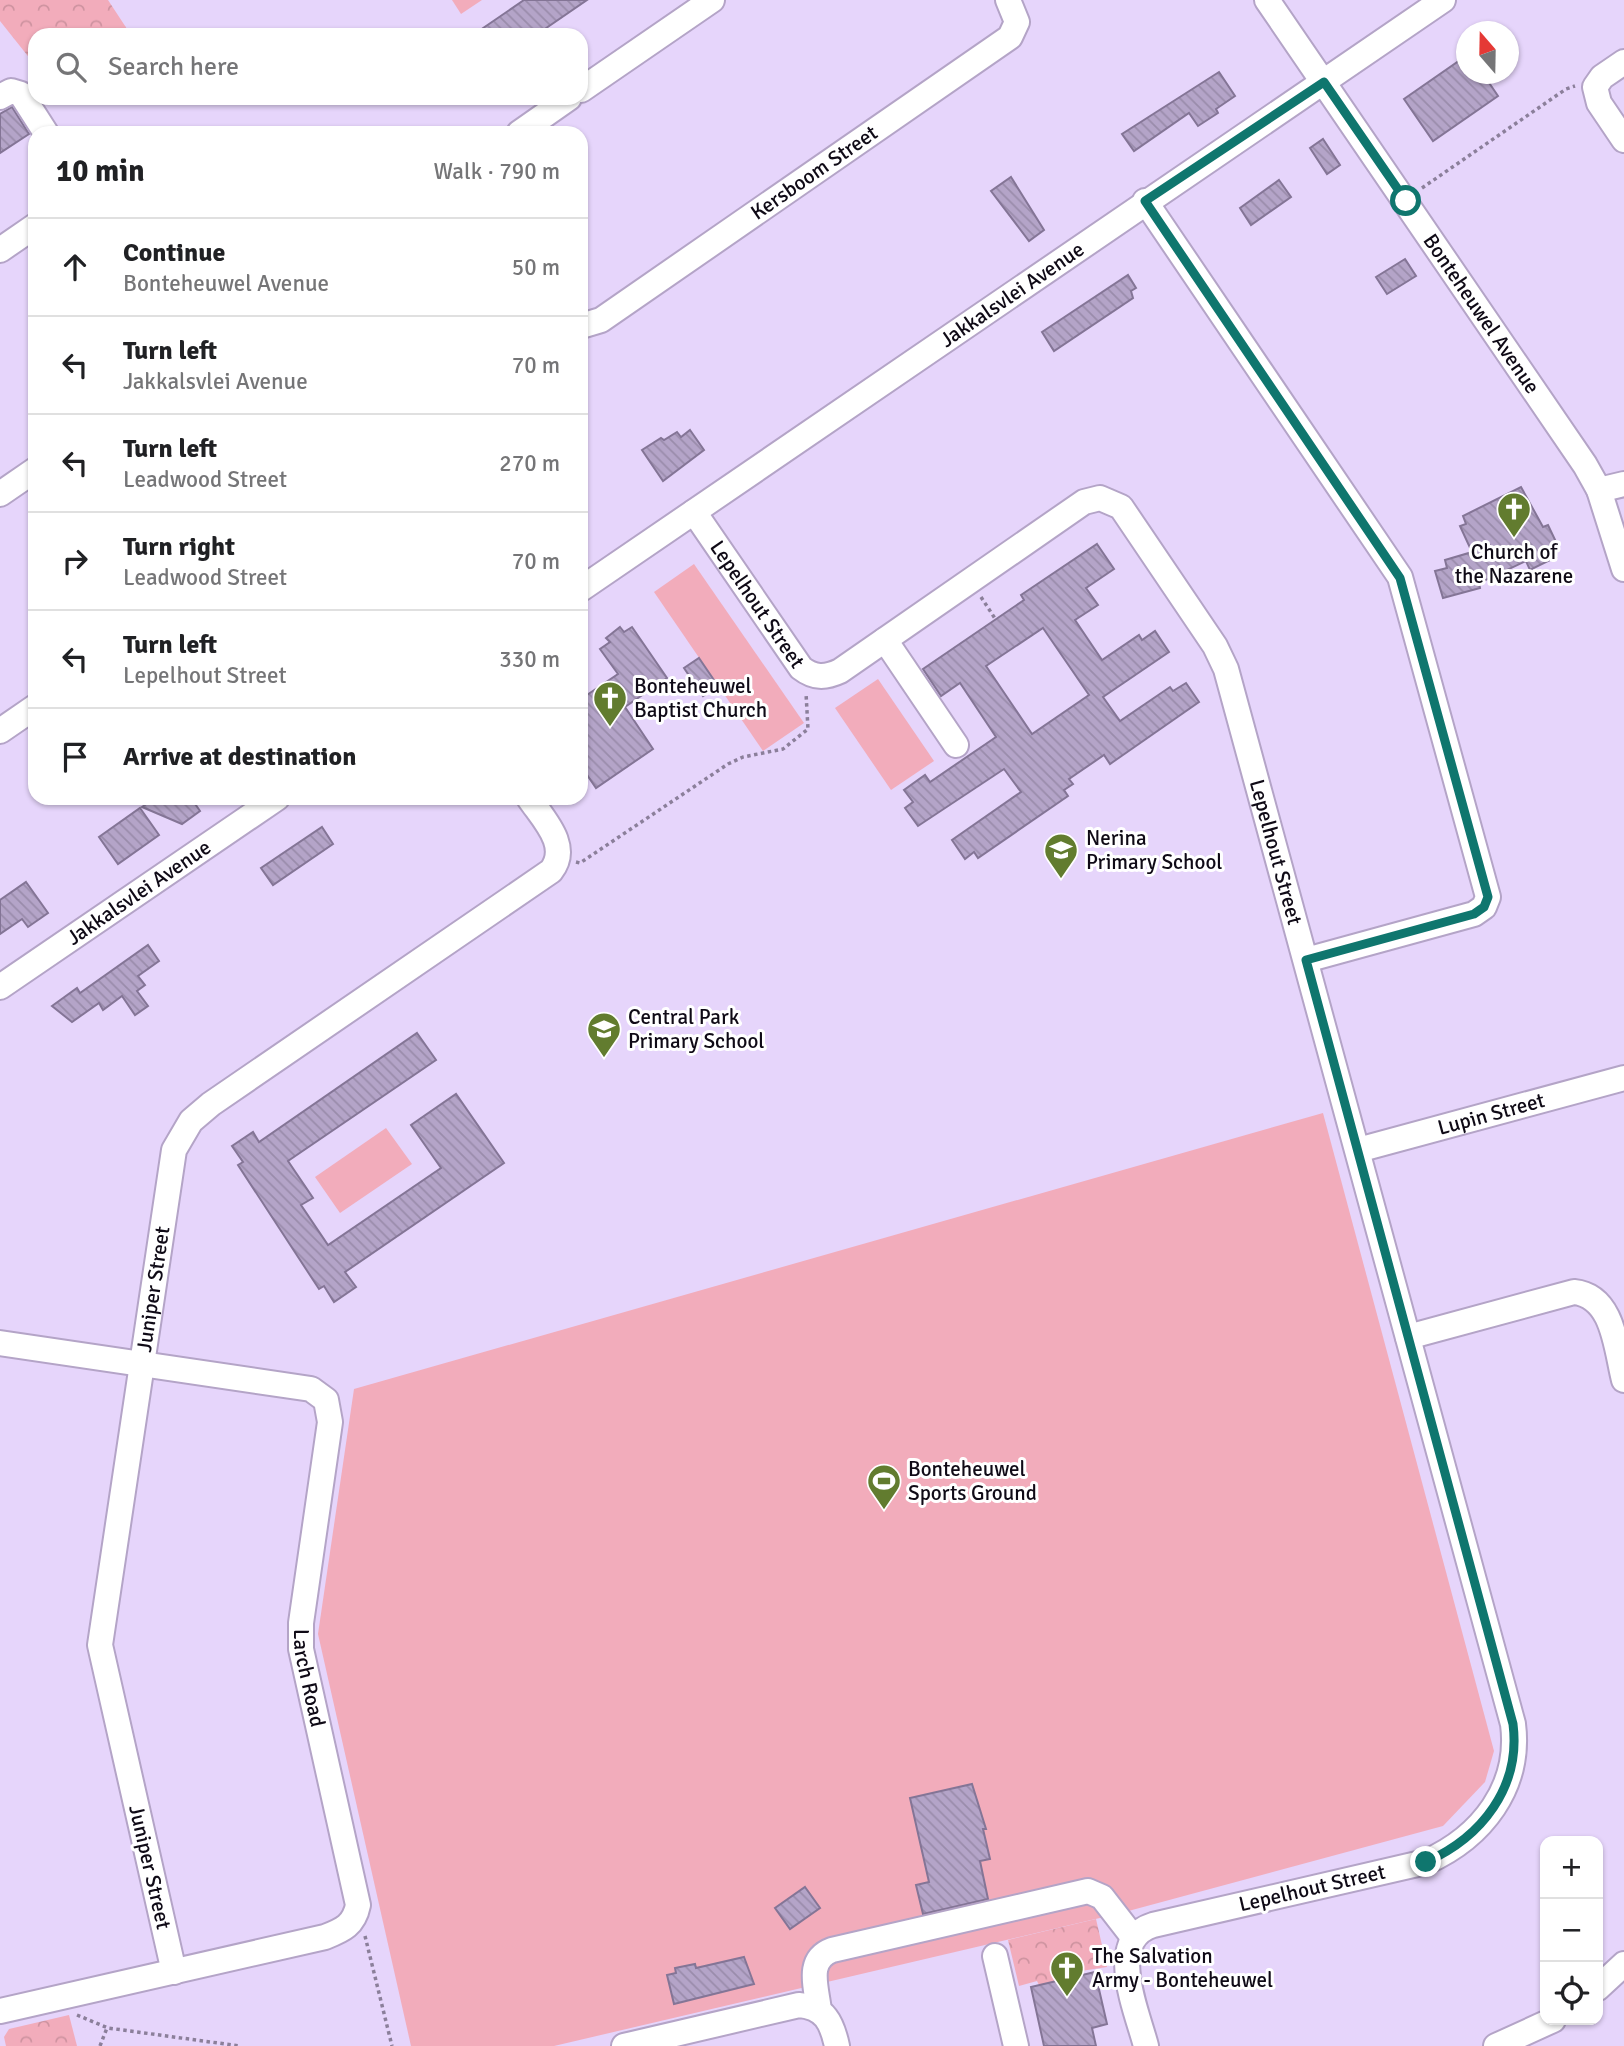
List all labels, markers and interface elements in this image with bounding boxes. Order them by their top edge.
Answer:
north arrow [1456,21,1519,84]
search box [28,28,588,105]
icon: search [52,48,90,86]
text: Search here [108,51,239,83]
street label: Kersboom Street [746,120,883,226]
text: 10 min [56,153,145,190]
text: Walk · 790 m [434,157,560,186]
route start [1390,185,1421,216]
street label: Bonteheuwel Avenue [1418,229,1545,399]
street label: Jakkalsvlei Avenue [935,236,1089,353]
text: Continue [123,237,225,269]
icon: ahead [56,248,94,286]
text: 50 m [512,253,560,282]
text: Bonteheuwel Avenue [123,269,329,298]
text: Turn left [123,335,217,367]
icon: left [56,346,94,384]
text: 70 m [512,351,560,380]
text: Jakkalsvlei Avenue [123,367,308,396]
text: Turn left [123,433,217,465]
icon: left [56,444,94,482]
text: 270 m [499,449,560,478]
text: Leadwood Street [123,465,287,494]
church icon: Church of the Nazarene [1495,490,1533,539]
text: Turn right [123,531,235,563]
street label: Lepelhout Street [704,535,810,673]
place label: Church of the Nazarene [1455,539,1573,589]
icon: right [56,542,94,580]
text: 70 m [512,547,560,576]
text: Leadwood Street [123,563,287,592]
text: Turn left [123,629,217,661]
icon: left [56,640,94,678]
text: 330 m [499,645,560,674]
text: Lepelhout Street [123,661,286,690]
place label: Bonteheuwel Baptist Church [634,673,767,723]
church icon: Bonteheuwel Baptist Church [591,679,629,728]
icon: arrive [56,738,94,776]
text: Arrive at destination [123,741,356,773]
street label: Lepelhout Street [1244,777,1308,928]
place label: Nerina Primary School [1086,825,1222,875]
school or university icon: Nerina Primary School [1042,831,1080,880]
street label: Jakkalsvlei Avenue [62,834,216,951]
place label: Central Park Primary School [628,1004,764,1054]
school or university icon: Central Park Primary School [585,1010,623,1059]
street label: Lupin Street [1435,1087,1548,1141]
street label: Juniper Street [131,1225,175,1354]
place label: Bonteheuwel Sports Ground [908,1456,1037,1506]
sports icon: Bonteheuwel Sports Ground [865,1462,903,1511]
street label: Larch Road [288,1629,331,1729]
street label: Juniper Street [123,1802,177,1932]
map controls [1540,1836,1603,2025]
button: + [1540,1836,1603,1899]
route end [1410,1846,1441,1877]
street label: Lepelhout Street [1236,1859,1388,1917]
button: − [1540,1899,1603,1962]
place label: The Salvation Army - Bonteheuwel [1092,1943,1273,1993]
church icon: The Salvation Army - Bonteheuwel [1048,1949,1086,1998]
button: locate [1540,1962,1603,2025]

